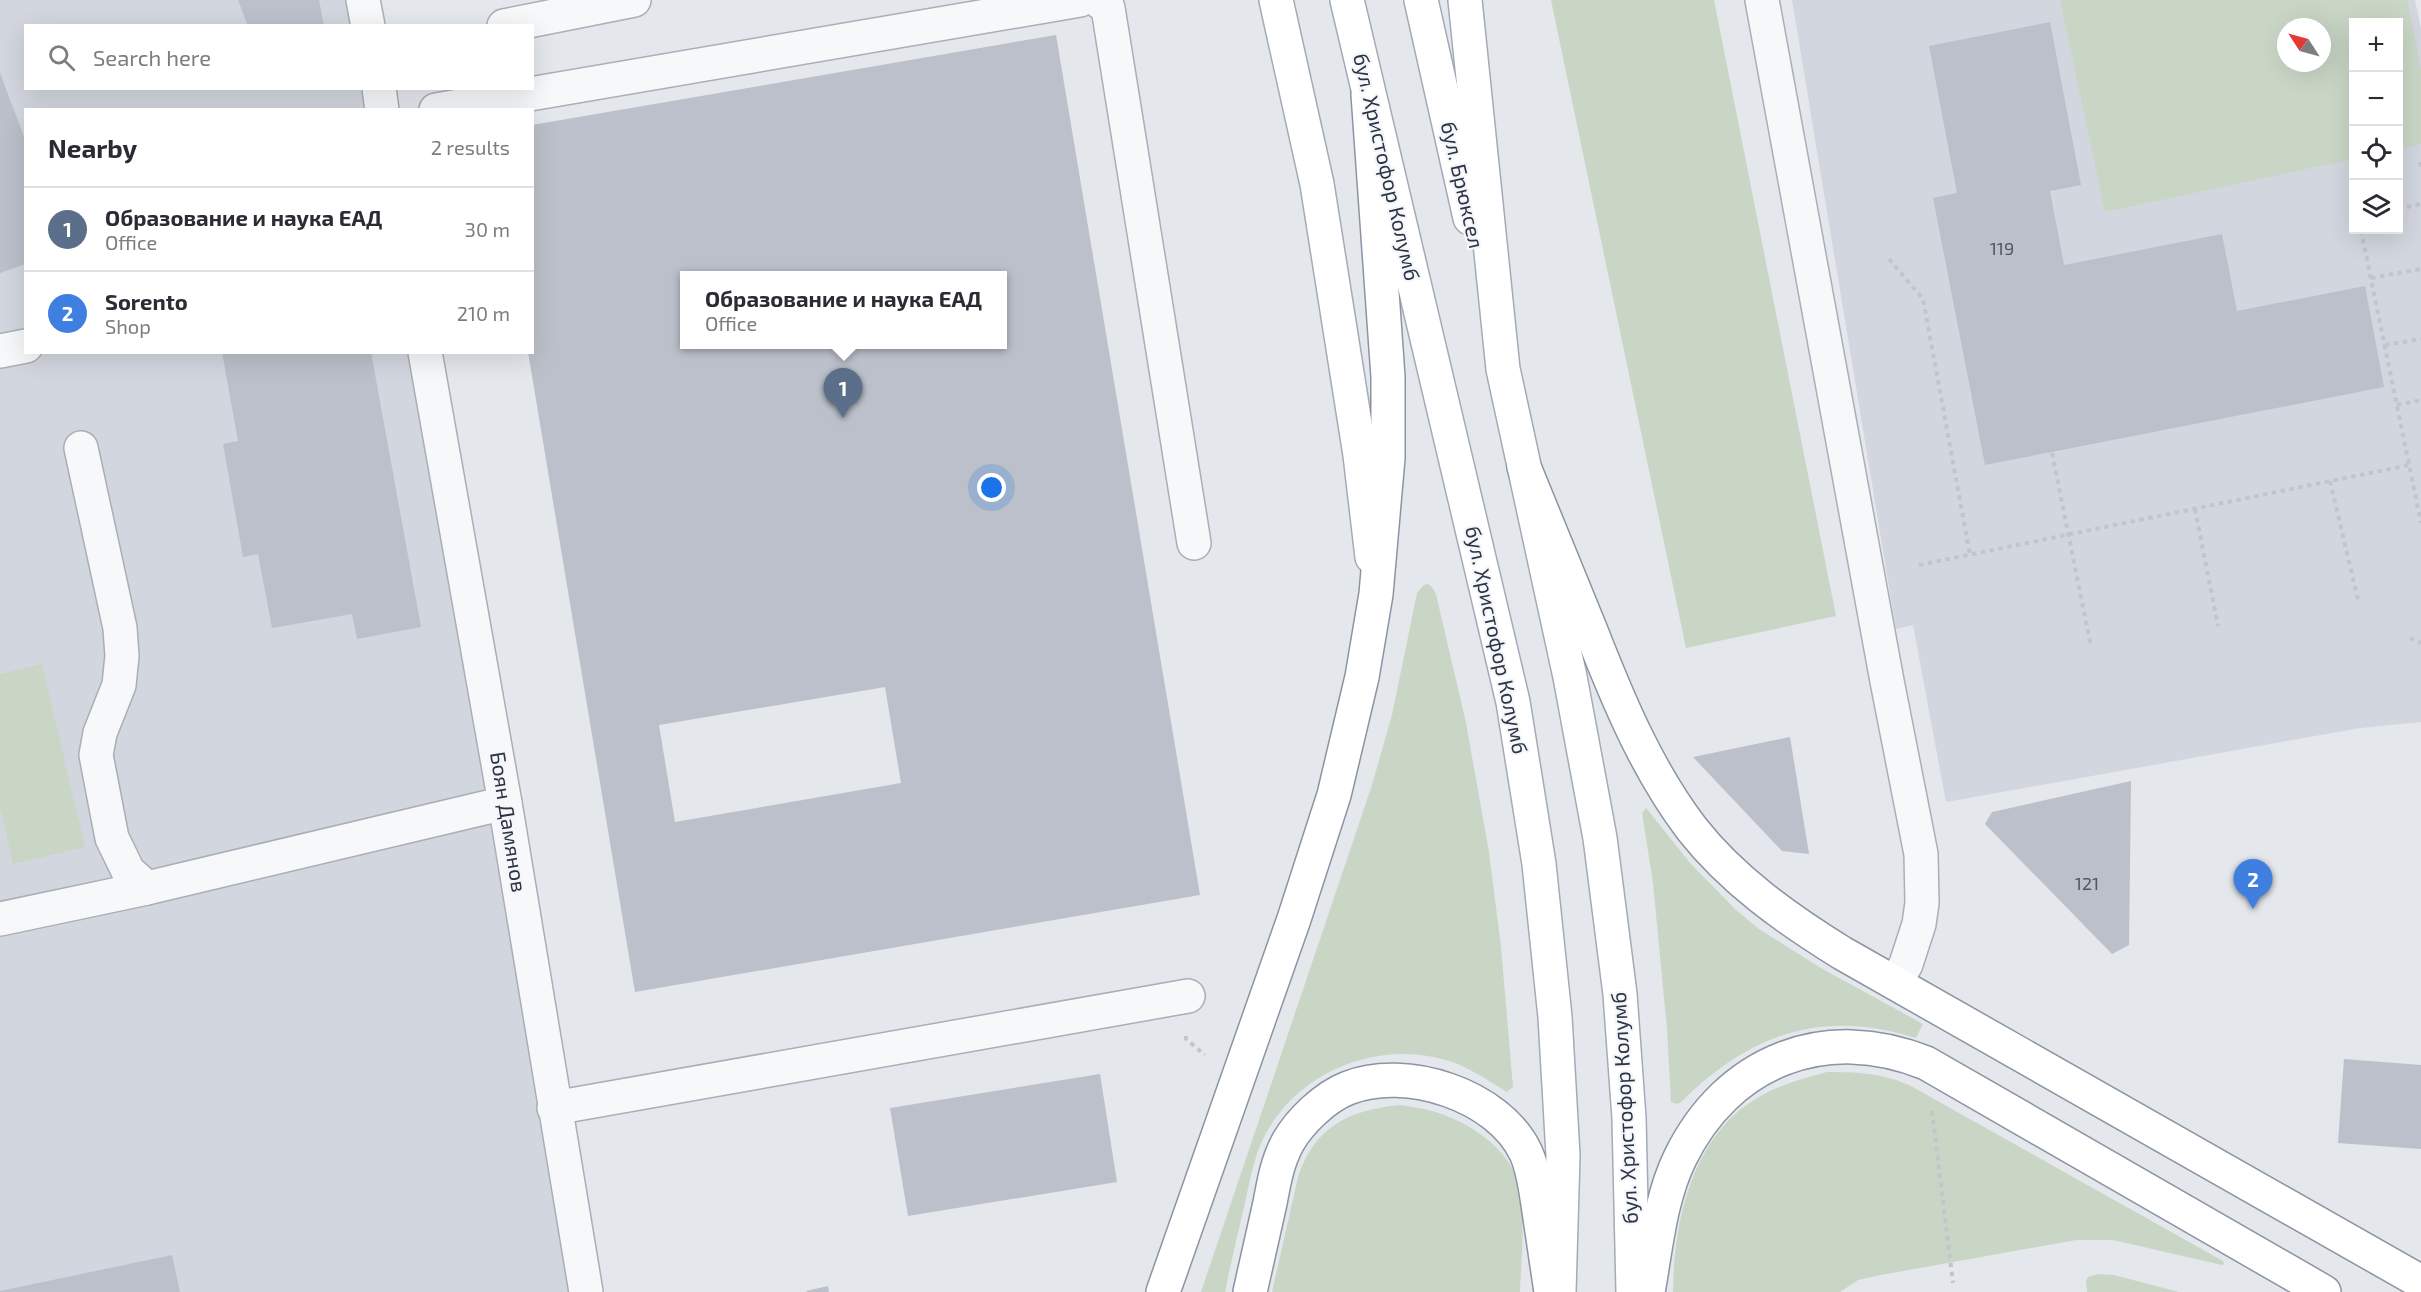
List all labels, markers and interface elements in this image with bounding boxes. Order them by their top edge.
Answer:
north arrow [2277,18,2331,72]
map controls [2349,18,2403,234]
button: + [2349,18,2403,72]
search box [24,24,534,90]
icon: search [45,41,78,74]
text: Search here [93,44,211,70]
street label: бул. Христофор Колумб [1348,51,1426,283]
button: − [2349,72,2403,126]
street label: бул. Брюксел [1436,119,1490,251]
button: locate [2349,126,2403,180]
text: Nearby [48,132,137,163]
text: 2 results [431,135,510,159]
button: layers [2349,180,2403,234]
text: Образование и наука ЕАД [105,204,382,230]
text: 1 [63,217,72,241]
text: 30 m [465,217,510,241]
text: Office [105,230,157,254]
house number: 119 [1990,237,2014,259]
popup [680,271,1007,349]
text: Образование и наука ЕАД [705,285,982,311]
text: Sorento [105,288,188,314]
text: 2 [62,301,73,325]
text: 210 m [457,301,510,325]
text: Office [705,311,757,335]
text: Shop [105,314,151,338]
pin: 1 [824,368,862,418]
your location [977,473,1006,502]
street label: бул. Христофор Колумб [1460,523,1534,756]
street label: Боян Дамянов [486,750,533,894]
pin: 2 [2234,860,2272,909]
house number: 121 [2075,872,2099,894]
street label: бул. Христофор Колумб [1605,991,1643,1225]

